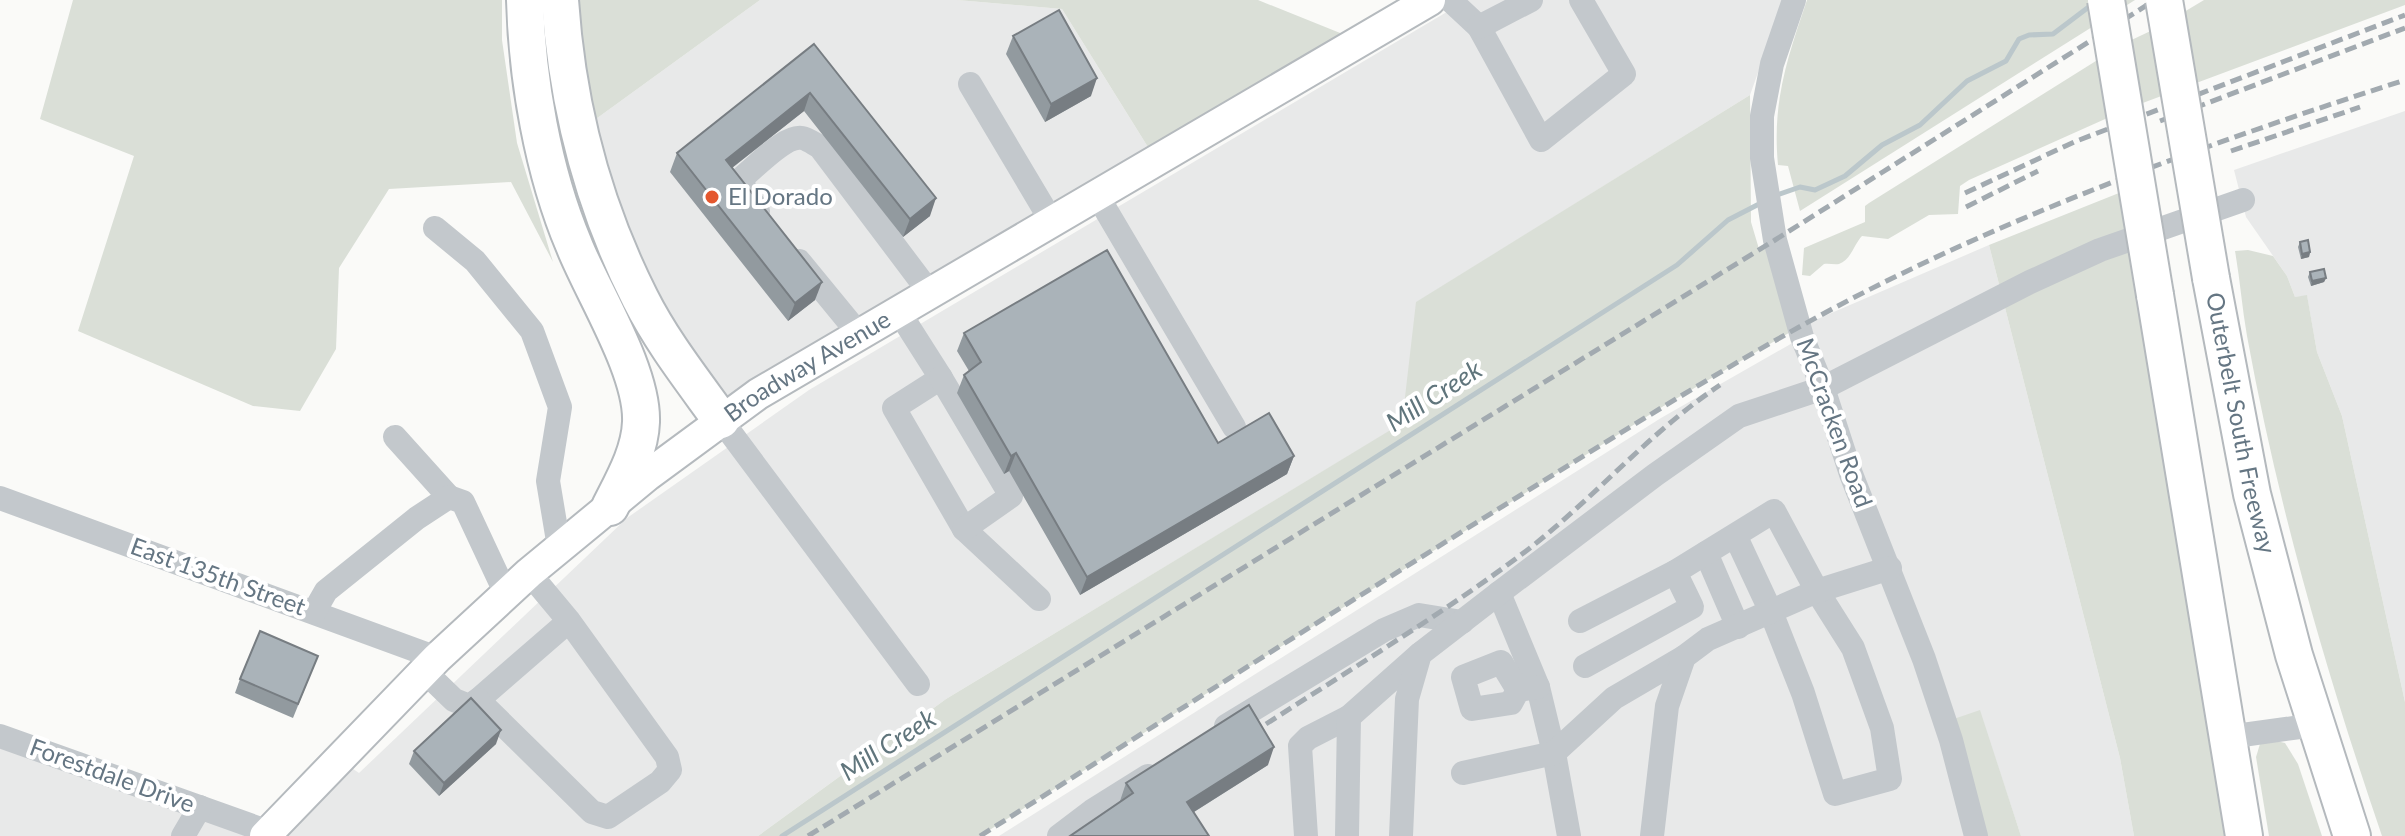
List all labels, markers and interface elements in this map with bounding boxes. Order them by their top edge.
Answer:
place label: El Dorado [728,181,833,210]
marker: El Dorado [703,188,721,206]
street label: Outerbelt South Freeway [2201,290,2283,557]
street label: Broadway Avenue [718,304,895,427]
street label: McCracken Road [1791,334,1879,511]
water label: Mill Creek [1380,352,1488,438]
street label: East 135th Street [127,531,310,621]
water label: Mill Creek [834,701,942,787]
street label: Forestdale Drive [26,731,199,818]

